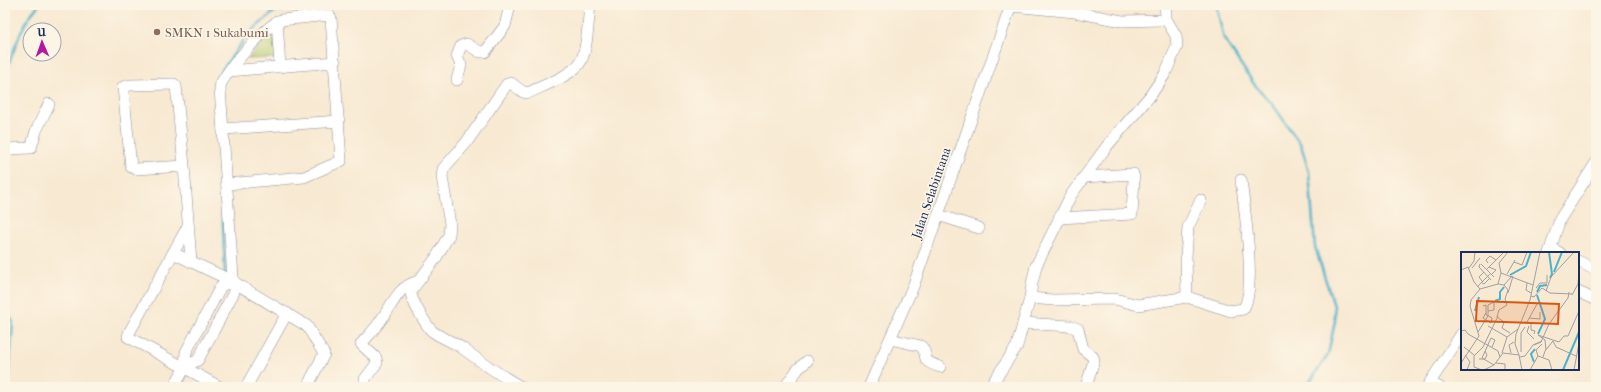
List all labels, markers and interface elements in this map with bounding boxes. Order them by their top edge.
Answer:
north arrow [22,22,62,62]
place label: SMKN 1 Sukabumi [165,25,269,40]
text: U [36,26,47,39]
marker: SMKN 1 Sukabumi [152,27,162,37]
street label: Jalan Selabintana [908,144,954,242]
inset map [1461,252,1579,370]

